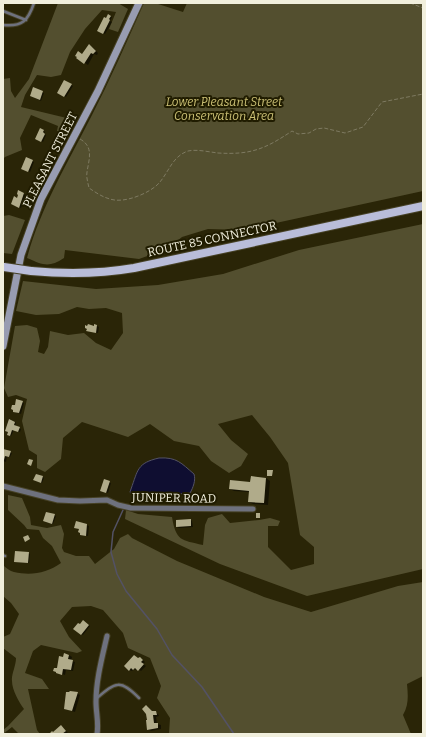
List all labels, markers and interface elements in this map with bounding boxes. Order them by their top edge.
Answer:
park label: Lower Pleasant Street Conservation Area [166,95,283,123]
street label: PLEASANT STREET [20,110,80,210]
street label: ROUTE 85 CONNECTOR [146,218,278,260]
street label: JUNIPER ROAD [131,490,216,506]

